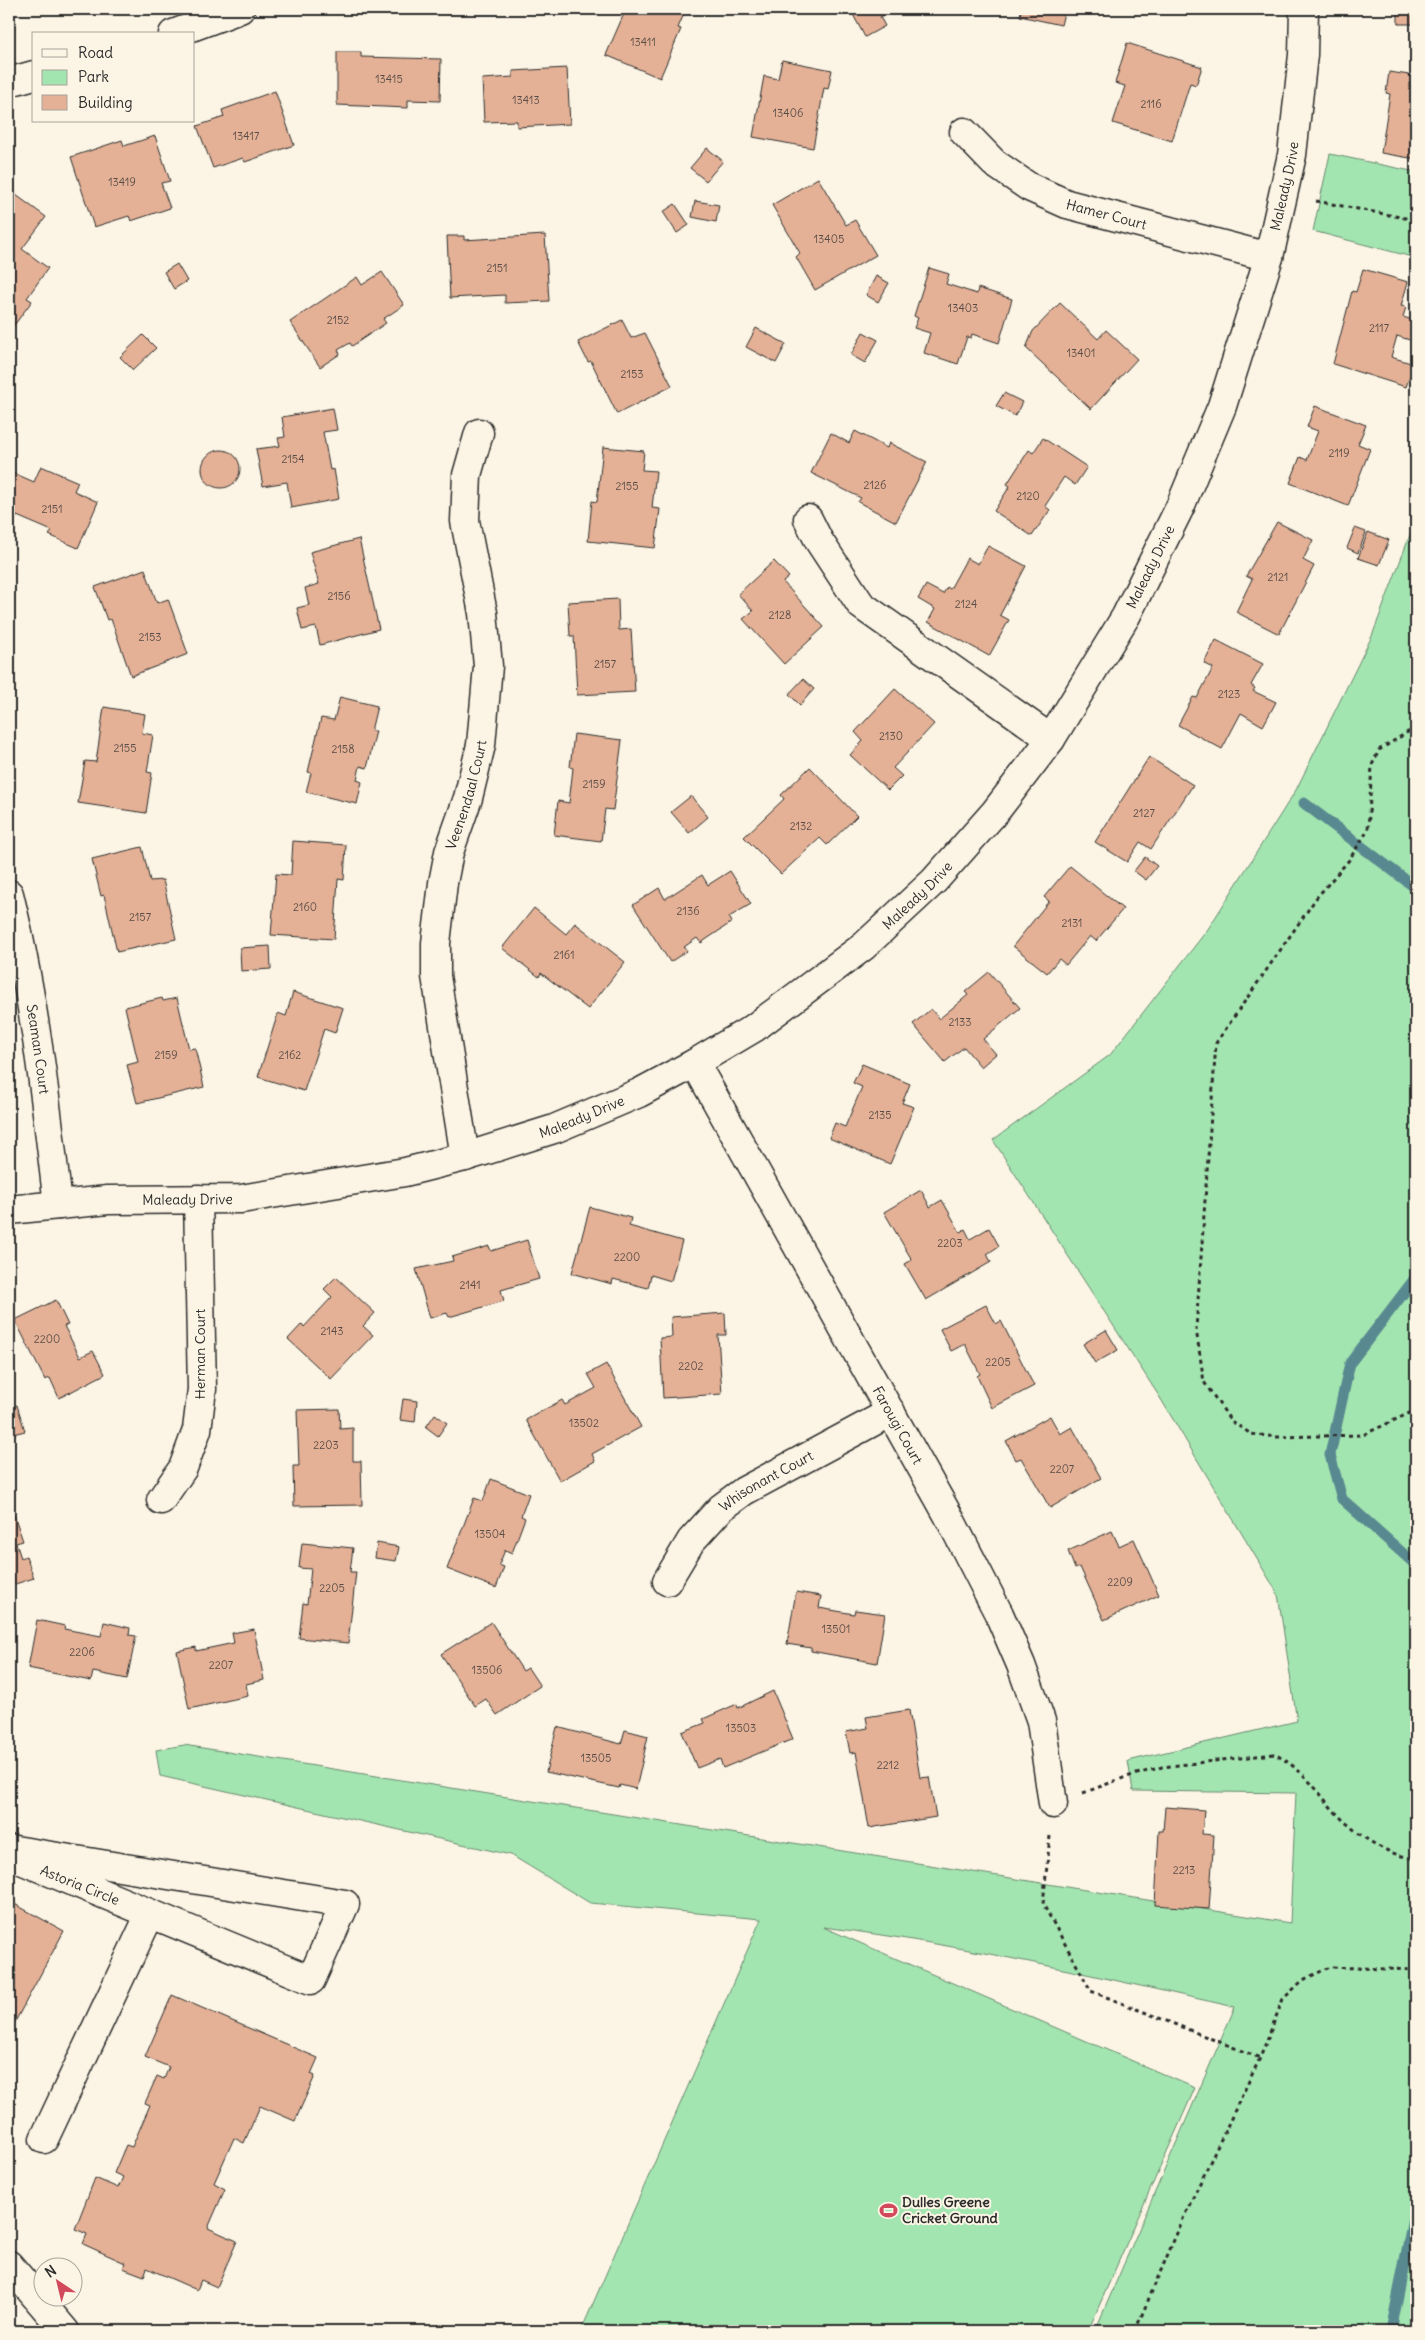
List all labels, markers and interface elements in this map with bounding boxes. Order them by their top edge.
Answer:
legend [32,32,195,122]
house number: 13411 [630,35,656,49]
text: Road [78,43,113,62]
text: Park [78,67,109,86]
house number: 13415 [375,72,403,86]
text: Building [78,93,133,112]
house number: 13413 [512,93,540,107]
house number: 2116 [1140,97,1162,111]
house number: 13406 [773,106,803,120]
house number: 13417 [233,129,260,143]
street label: Maleady Drive [1266,141,1302,232]
house number: 13419 [108,175,136,189]
street label: Hamer Court [1064,195,1149,234]
house number: 13405 [814,232,844,246]
house number: 2151 [486,261,508,275]
house number: 13403 [948,301,978,315]
house number: 2152 [327,313,349,327]
house number: 2117 [1369,321,1390,335]
house number: 13401 [1067,346,1095,360]
house number: 2153 [621,367,643,381]
house number: 2119 [1328,446,1350,460]
house number: 2154 [281,452,305,466]
house number: 2126 [864,478,886,492]
house number: 2155 [615,479,639,493]
house number: 2120 [1016,489,1040,503]
house number: 2151 [41,502,63,516]
street label: Maleady Drive [1122,522,1178,611]
house number: 2121 [1268,570,1288,584]
house number: 2156 [327,589,351,603]
house number: 2124 [955,597,977,611]
house number: 2128 [769,608,791,622]
house number: 2153 [139,630,161,644]
house number: 2157 [594,657,617,671]
house number: 2123 [1218,687,1240,701]
house number: 2130 [879,729,903,743]
street label: Veenendaal Court [442,739,490,852]
house number: 2155 [113,741,137,755]
house number: 2158 [331,742,355,756]
house number: 2159 [582,777,606,791]
house number: 2127 [1133,806,1156,820]
house number: 2132 [790,819,812,833]
street label: Maleady Drive [879,858,956,933]
house number: 2160 [293,900,317,914]
house number: 2136 [677,904,700,918]
house number: 2157 [129,910,152,924]
house number: 2131 [1062,916,1082,930]
house number: 2161 [553,948,575,962]
street label: Seaman Court [23,1003,54,1096]
house number: 2133 [949,1015,971,1029]
house number: 2159 [154,1048,178,1062]
house number: 2162 [279,1048,301,1062]
street label: Maleady Drive [537,1091,627,1142]
house number: 2135 [869,1108,891,1122]
street label: Maleady Drive [142,1190,233,1209]
house number: 2203 [937,1236,963,1250]
house number: 2200 [614,1250,640,1264]
house number: 2141 [459,1278,481,1292]
street label: Herman Court [191,1308,209,1399]
house number: 2143 [320,1324,344,1338]
house number: 2200 [34,1332,60,1346]
house number: 2205 [985,1355,1011,1369]
house number: 2202 [678,1359,704,1373]
street label: Farougi Court [869,1383,927,1468]
house number: 13502 [569,1416,599,1430]
house number: 2203 [313,1438,339,1452]
street label: Whisonant Court [715,1446,816,1515]
house number: 2207 [1050,1462,1075,1476]
house number: 13504 [475,1527,505,1541]
house number: 2209 [1107,1575,1133,1589]
house number: 2205 [319,1581,345,1595]
house number: 13501 [822,1622,850,1636]
house number: 2206 [69,1645,95,1659]
house number: 2207 [209,1658,234,1672]
house number: 13506 [472,1663,502,1677]
house number: 13503 [726,1721,756,1735]
house number: 13505 [581,1751,611,1765]
house number: 2212 [877,1758,899,1772]
street label: Astoria Circle [38,1861,122,1909]
house number: 2213 [1173,1863,1195,1877]
place label: Dulles Greene Cricket Ground [902,2193,999,2227]
sports icon: Dulles Greene Cricket Ground [878,2200,898,2220]
north arrow [32,2258,82,2308]
text: N [41,2261,60,2282]

